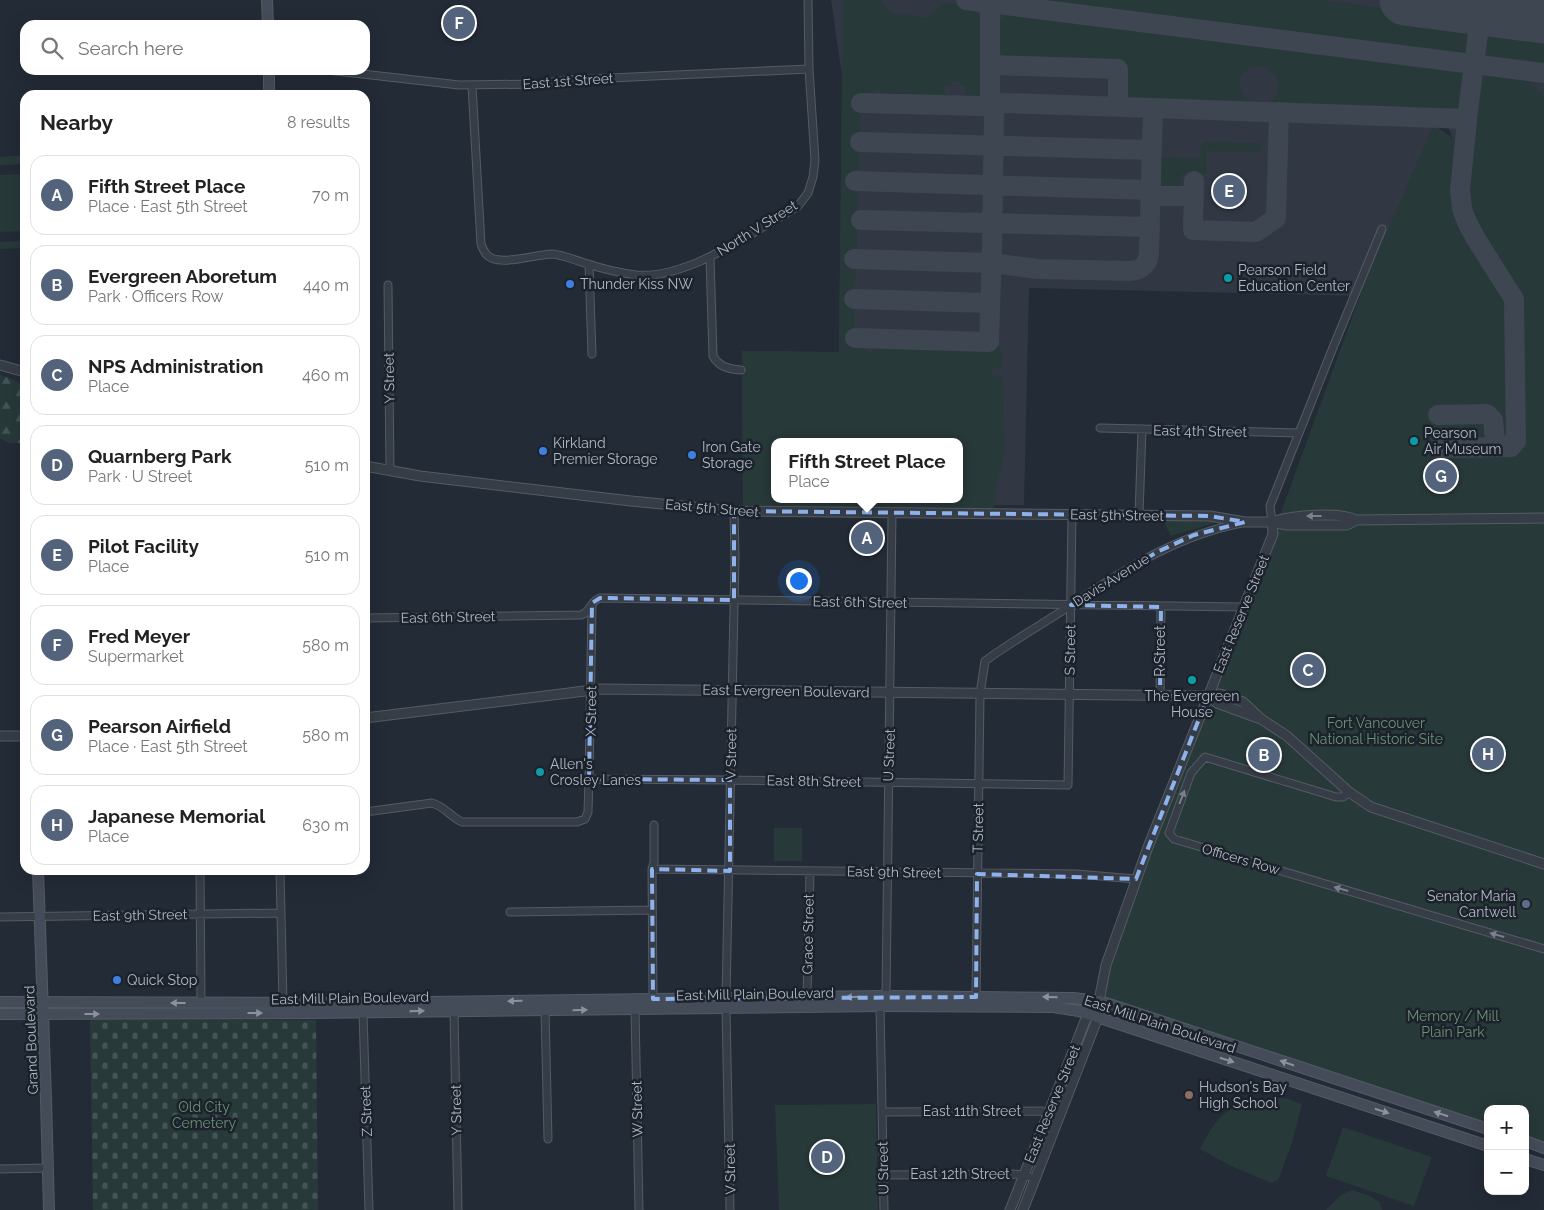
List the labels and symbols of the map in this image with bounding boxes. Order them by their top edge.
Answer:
pin: F [443,4,475,42]
street label: East 1st Street [522,70,614,92]
pin: E [1213,172,1245,210]
street label: North V Street [714,197,800,259]
place label: Pearson Field Education Center [1238,262,1350,294]
marker: Pearson Field Education Center [1222,272,1234,284]
place label: Thunder Kiss NW [580,276,693,292]
marker: Thunder Kiss NW [564,278,576,290]
street label: Y Street [381,352,397,404]
street label: East 4th Street [1153,422,1247,440]
place label: Pearson Air Museum [1424,425,1501,457]
place label: Kirkland Premier Storage [553,435,658,467]
marker: Pearson Air Museum [1408,435,1420,447]
place label: Iron Gate Storage [702,439,761,471]
marker: Kirkland Premier Storage [537,445,549,457]
marker: Iron Gate Storage [686,449,698,461]
pin: G [1425,457,1457,495]
street label: East 5th Street [664,496,760,520]
street label: East 5th Street [1070,506,1164,524]
one-way arrow [1306,512,1322,520]
pin: A [851,519,883,557]
street label: Davis Avenue [1070,550,1152,610]
street label: East Reserve Street [1210,552,1272,675]
your location [786,568,812,594]
street label: East 6th Street [812,593,908,611]
street label: East 6th Street [400,608,496,626]
street label: S Street [1062,624,1078,676]
street label: R Street [1152,625,1168,677]
pin: C [1292,651,1324,689]
marker: The Evergreen House [1186,674,1198,686]
street label: East Evergreen Boulevard [702,682,870,700]
street label: X Street [583,685,599,737]
place label: The Evergreen House [1145,688,1239,720]
park label: Fort Vancouver National Historic Site [1309,715,1443,747]
street label: V Street [723,728,739,780]
street label: U Street [880,728,898,782]
pin: H [1472,735,1504,773]
pin: B [1248,736,1280,774]
place label: Allen's Crosley Lanes [550,756,641,788]
marker: Allen's Crosley Lanes [534,766,546,778]
street label: East 8th Street [767,772,862,790]
one-way arrow [1179,789,1186,804]
street label: T Street [970,802,986,853]
street label: Officers Row [1200,840,1282,878]
street label: East 9th Street [847,863,942,881]
one-way arrow [1334,884,1349,892]
place label: Senator Maria Cantwell [1427,888,1516,920]
street label: Grace Street [799,893,817,975]
marker: Senator Maria Cantwell [1520,898,1532,910]
street label: East 9th Street [93,906,188,924]
one-way arrow [1490,930,1505,938]
place label: Quick Stop [127,972,198,988]
marker: Quick Stop [111,974,123,986]
street label: Grand Boulevard [21,985,41,1095]
street label: East Mill Plain Boulevard [676,985,834,1003]
street label: East Mill Plain Boulevard [271,989,429,1007]
street label: East Mill Plain Boulevard [1082,992,1238,1056]
one-way arrow [845,993,861,1001]
one-way arrow [1042,993,1058,1001]
one-way arrow [507,997,523,1005]
one-way arrow [170,999,186,1007]
one-way arrow [572,1005,588,1013]
one-way arrow [409,1007,425,1015]
park label: Memory / Mill Plain Park [1407,1008,1499,1040]
one-way arrow [247,1009,263,1017]
one-way arrow [84,1010,100,1018]
street label: East Reserve Street [1021,1042,1083,1165]
one-way arrow [1220,1057,1235,1065]
one-way arrow [1279,1059,1294,1067]
place label: Hudson's Bay High School [1199,1079,1287,1111]
street label: W Street [629,1080,645,1137]
street label: Y Street [448,1084,464,1136]
street label: Z Street [357,1085,375,1137]
marker: Hudson's Bay High School [1183,1089,1195,1101]
park label: Old City Cemetery [172,1099,236,1131]
street label: East 11th Street [923,1103,1021,1119]
one-way arrow [1374,1108,1389,1115]
one-way arrow [1434,1110,1449,1117]
pin: D [811,1138,843,1176]
street label: U Street [875,1141,891,1195]
street label: V Street [722,1143,738,1195]
street label: East 12th Street [910,1166,1010,1182]

